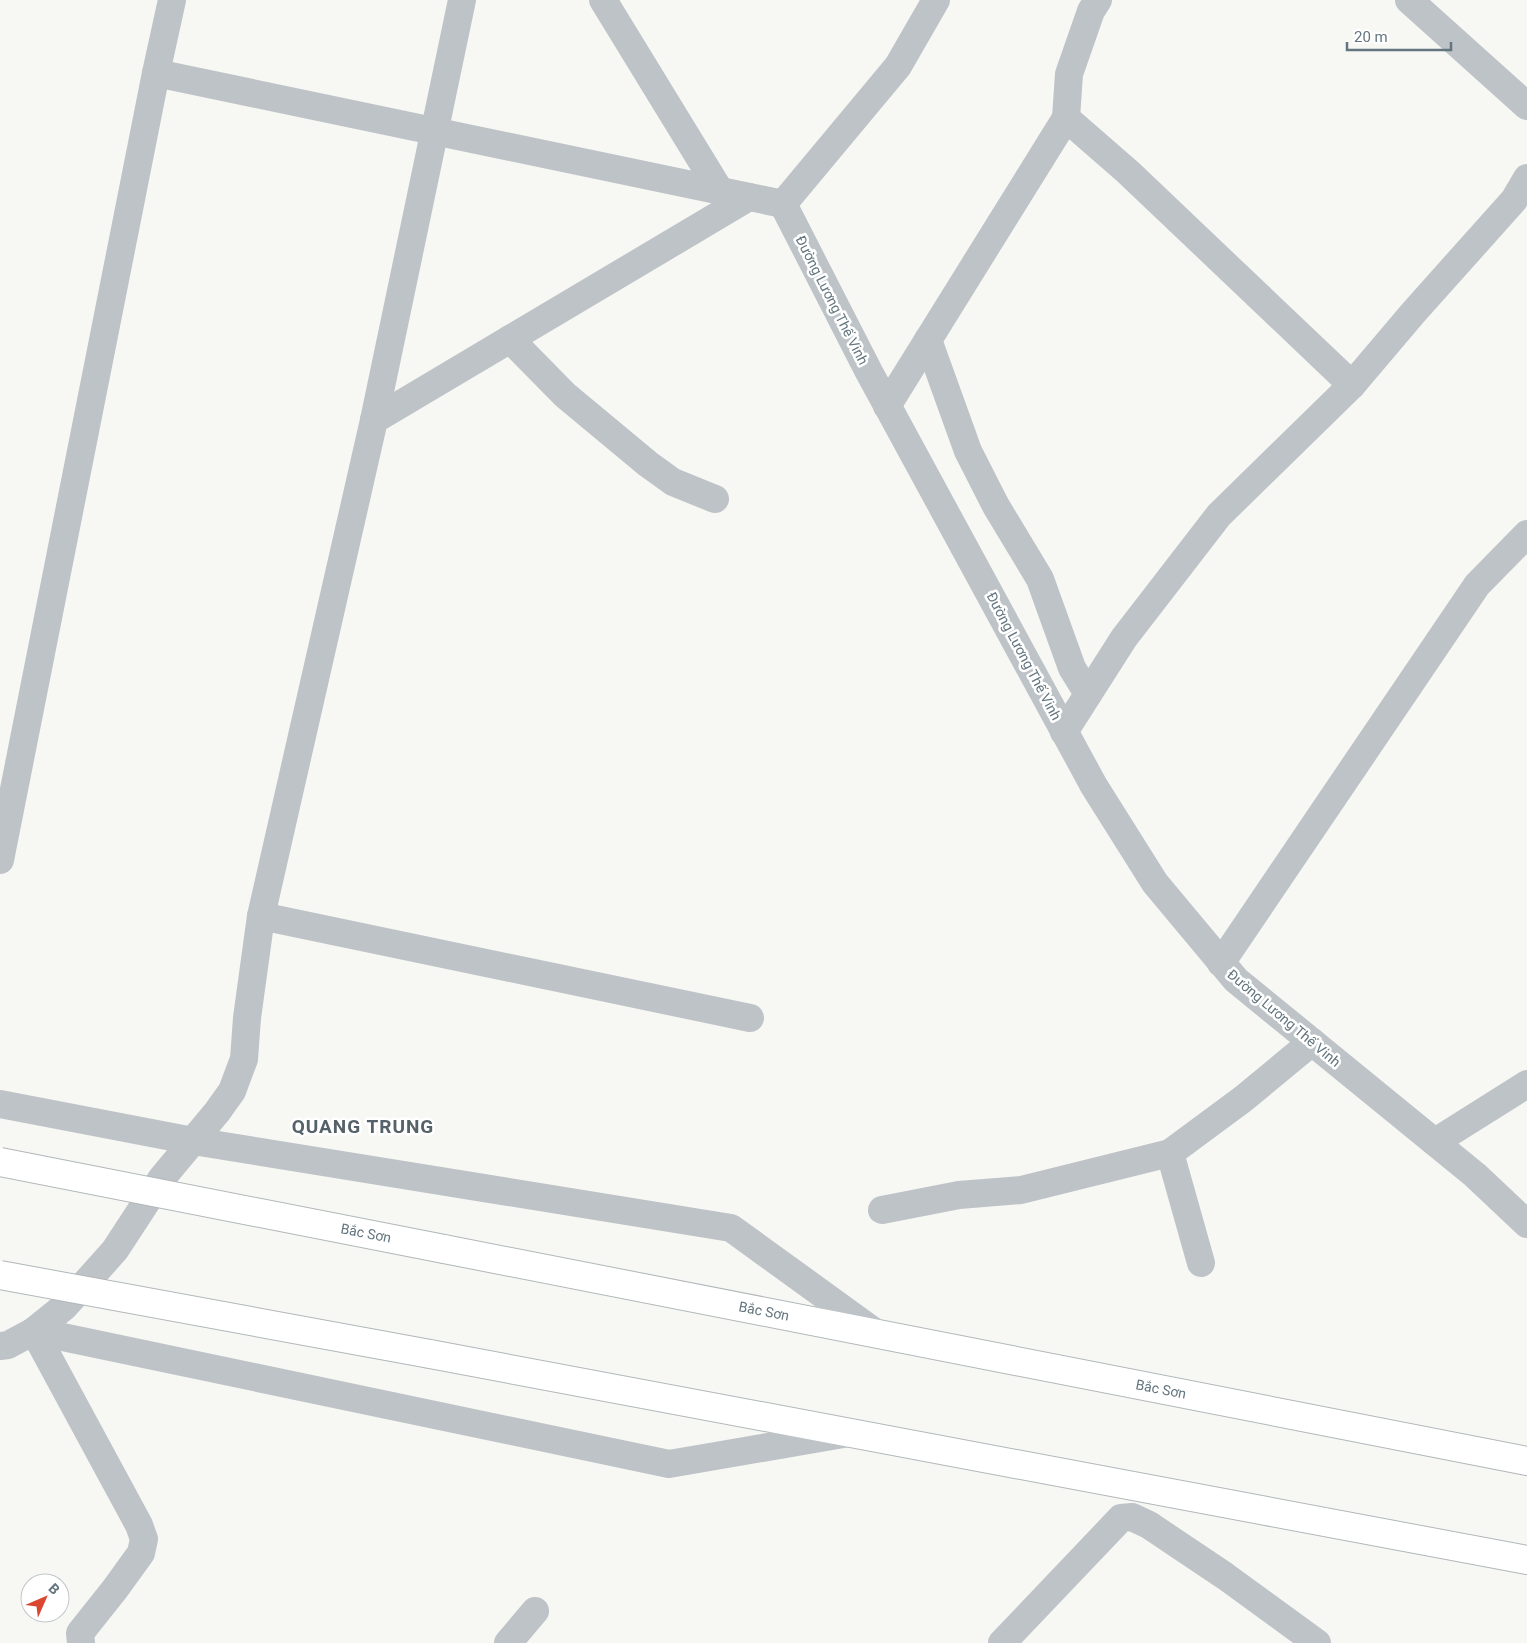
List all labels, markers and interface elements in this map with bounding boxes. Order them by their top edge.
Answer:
scale bar [1347,20,1451,52]
text: 20 m [1354,28,1388,46]
street label: Đường Lương Thế Vinh [793,233,871,367]
street label: Đường Lương Thế Vinh [983,589,1065,723]
street label: Đường Lương Thế Vinh [1224,966,1344,1070]
district label: QUANG TRUNG [292,1115,434,1138]
street label: Bắc Sơn [339,1220,393,1246]
street label: Bắc Sơn [737,1298,791,1324]
street label: Bắc Sơn [1134,1376,1188,1402]
north arrow [20,1573,70,1623]
text: B [45,1580,63,1598]

